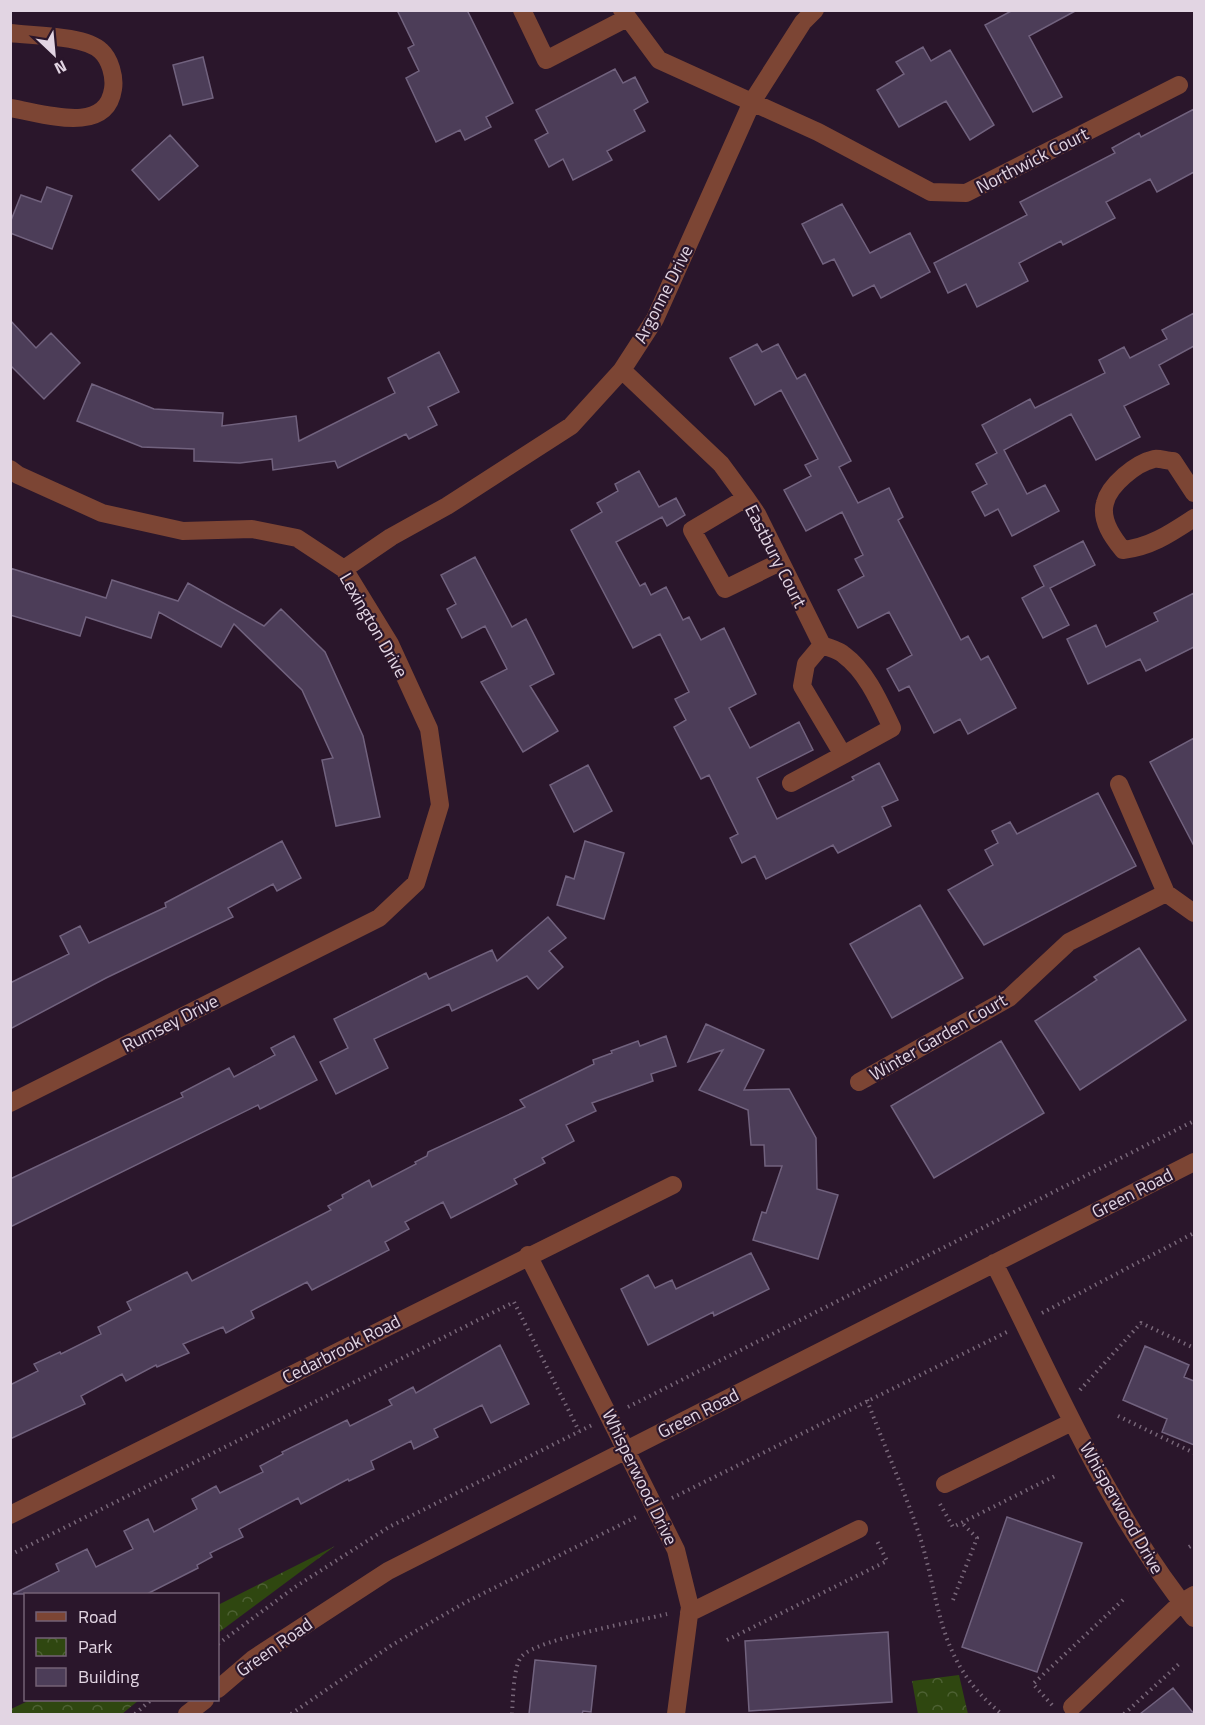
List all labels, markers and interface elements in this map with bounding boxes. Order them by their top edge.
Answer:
north arrow [24,24,84,84]
text: N [50,54,71,81]
street label: Northwick Court [971,120,1094,200]
street label: Argonne Drive [627,240,699,348]
street label: Eastbury Court [738,500,814,613]
street label: Lexington Drive [333,567,415,683]
street label: Winter Garden Court [864,986,1012,1087]
street label: Rumsey Drive [117,987,223,1059]
street label: Green Road [1087,1161,1177,1225]
street label: Cedarbrook Road [277,1308,405,1390]
street label: Green Road [653,1381,743,1445]
street label: Whisperwood Drive [595,1404,685,1550]
street label: Whisperwood Drive [1073,1437,1171,1579]
legend [24,1593,219,1701]
text: Road [78,1603,117,1630]
street label: Green Road [230,1611,318,1683]
text: Park [78,1633,113,1660]
text: Building [78,1663,139,1690]

